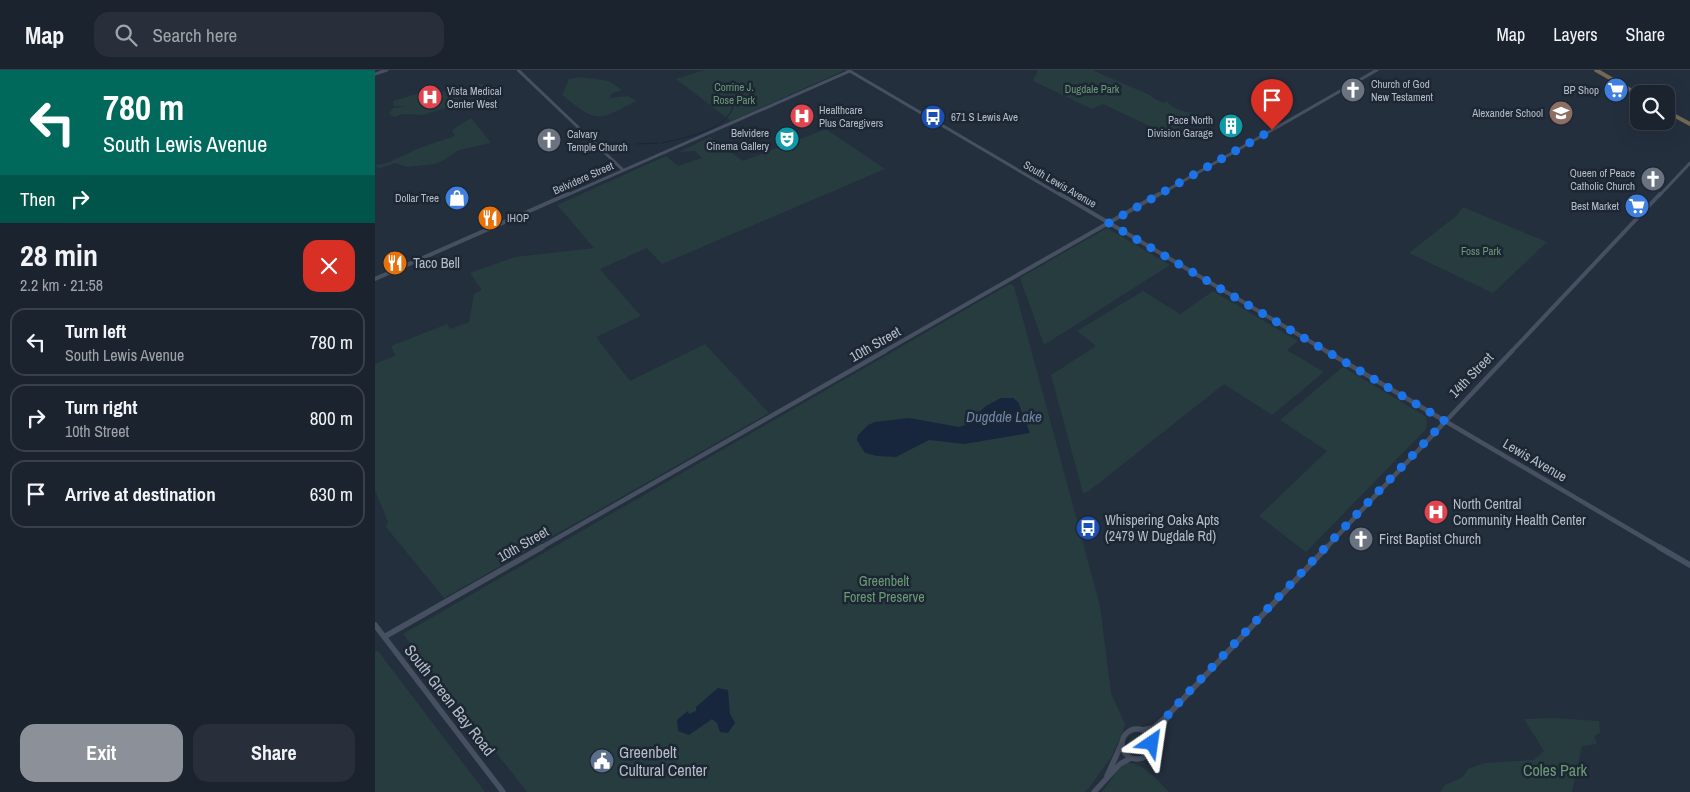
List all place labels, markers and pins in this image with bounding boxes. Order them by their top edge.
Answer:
church icon: Church of God New Testament [1340,77,1366,103]
place label: Church of God New Testament [1371,77,1433,104]
supermarket icon: BP Shop [1603,77,1629,103]
pin [1251,79,1293,130]
place label: BP Shop [1564,83,1599,97]
hospital icon: Vista Medical Center West [417,84,443,110]
place label: Vista Medical Center West [447,84,502,111]
school or university icon: Alexander School [1548,100,1574,126]
hospital icon: Healthcare Plus Caregivers [789,103,815,129]
place label: Healthcare Plus Caregivers [819,103,884,130]
bus stop icon: 671 S Lewis Ave [920,104,946,130]
place label: Alexander School [1471,106,1543,120]
place label: 671 S Lewis Ave [951,110,1018,124]
place label: Pace North Division Garage [1147,113,1213,140]
building icon: Pace North Division Garage [1218,113,1244,139]
place label: Belvidere Cinema Gallery [706,126,769,153]
theatre icon: Belvidere Cinema Gallery [774,126,800,152]
church icon: Calvary Temple Church [536,127,562,153]
place label: Calvary Temple Church [567,127,628,154]
place label: Queen of Peace Catholic Church [1570,166,1635,193]
church icon: Queen of Peace Catholic Church [1640,166,1666,192]
shop icon: Dollar Tree [444,185,470,211]
place label: Dollar Tree [395,191,439,205]
supermarket icon: Best Market [1624,193,1650,219]
place label: Best Market [1571,199,1619,213]
restaurant icon: IHOP [477,205,503,231]
place label: IHOP [507,211,529,225]
restaurant icon: Taco Bell [382,250,408,276]
place label: Taco Bell [413,254,460,272]
place label: North Central Community Health Center [1453,495,1586,529]
hospital icon: North Central Community Health Center [1423,499,1449,525]
place label: Whispering Oaks Apts (2479 W Dugdale Rd) [1105,511,1219,545]
bus stop icon: Whispering Oaks Apts (2479 W Dugdale Rd) [1075,515,1101,541]
church icon: First Baptist Church [1348,526,1374,552]
place label: First Baptist Church [1379,530,1481,548]
place label: Greenbelt Cultural Center [619,741,708,781]
public building icon: Greenbelt Cultural Center [589,748,615,774]

